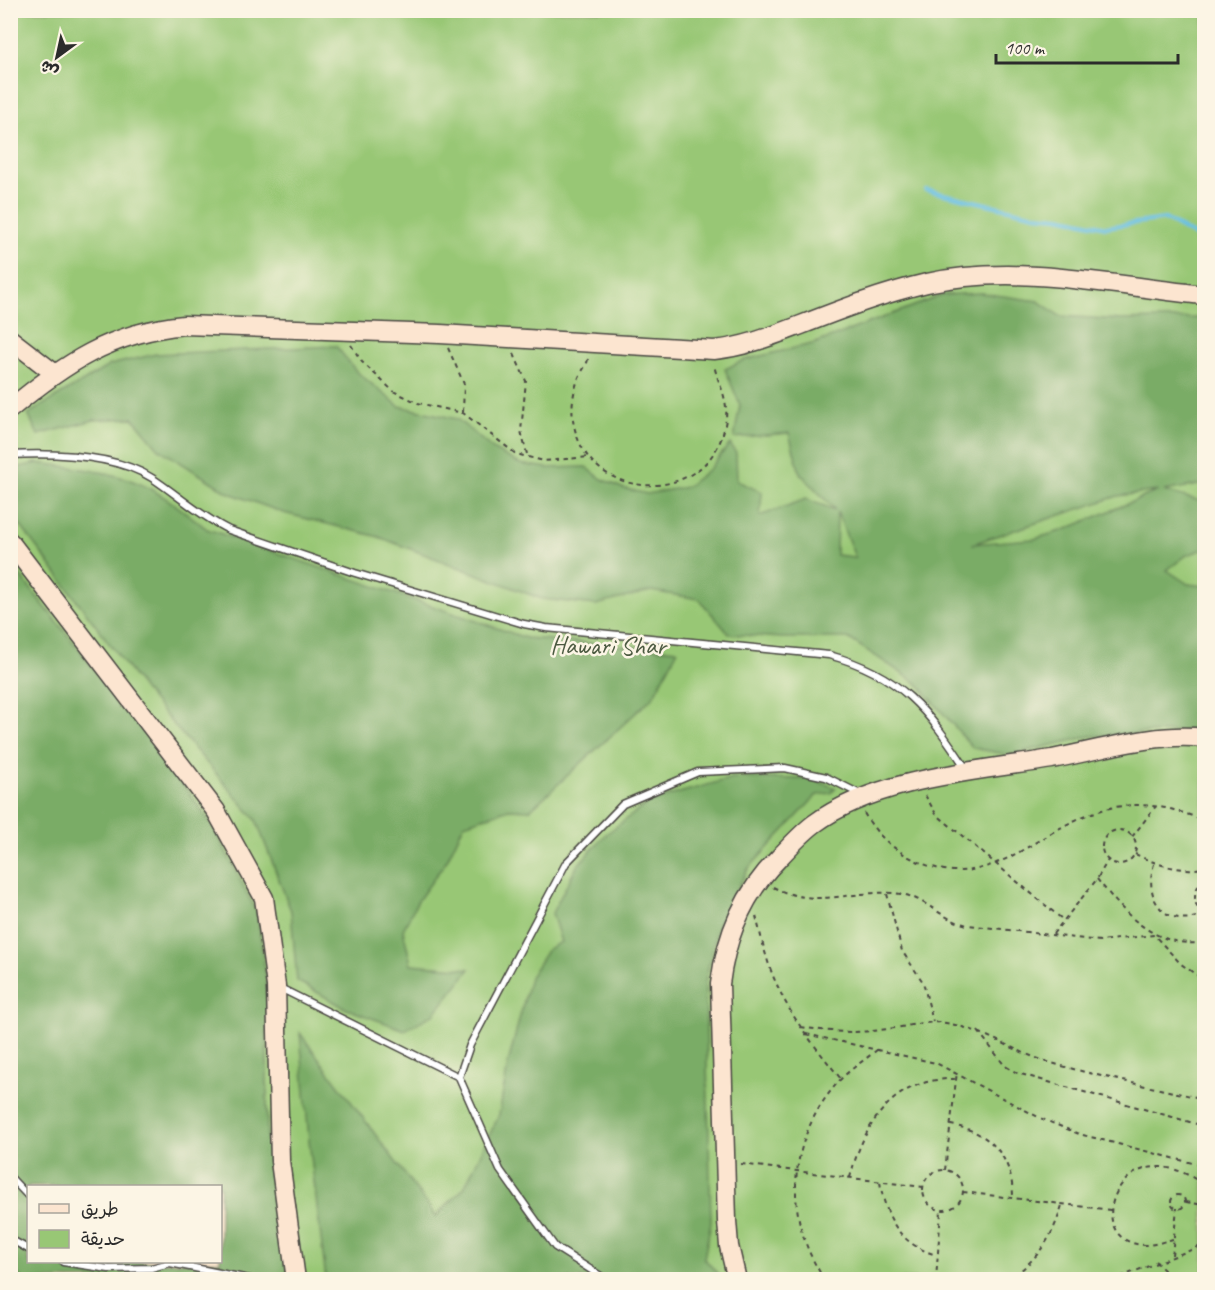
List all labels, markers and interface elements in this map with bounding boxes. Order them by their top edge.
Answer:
north arrow [27,27,87,87]
scale bar [996,27,1178,65]
text: 100 m [1005,37,1046,59]
text: ش [37,56,62,82]
park label: Hawari Shar [550,629,668,662]
legend [27,1185,222,1263]
text: طريق [81,1198,119,1220]
text: حديقة [81,1228,125,1250]

